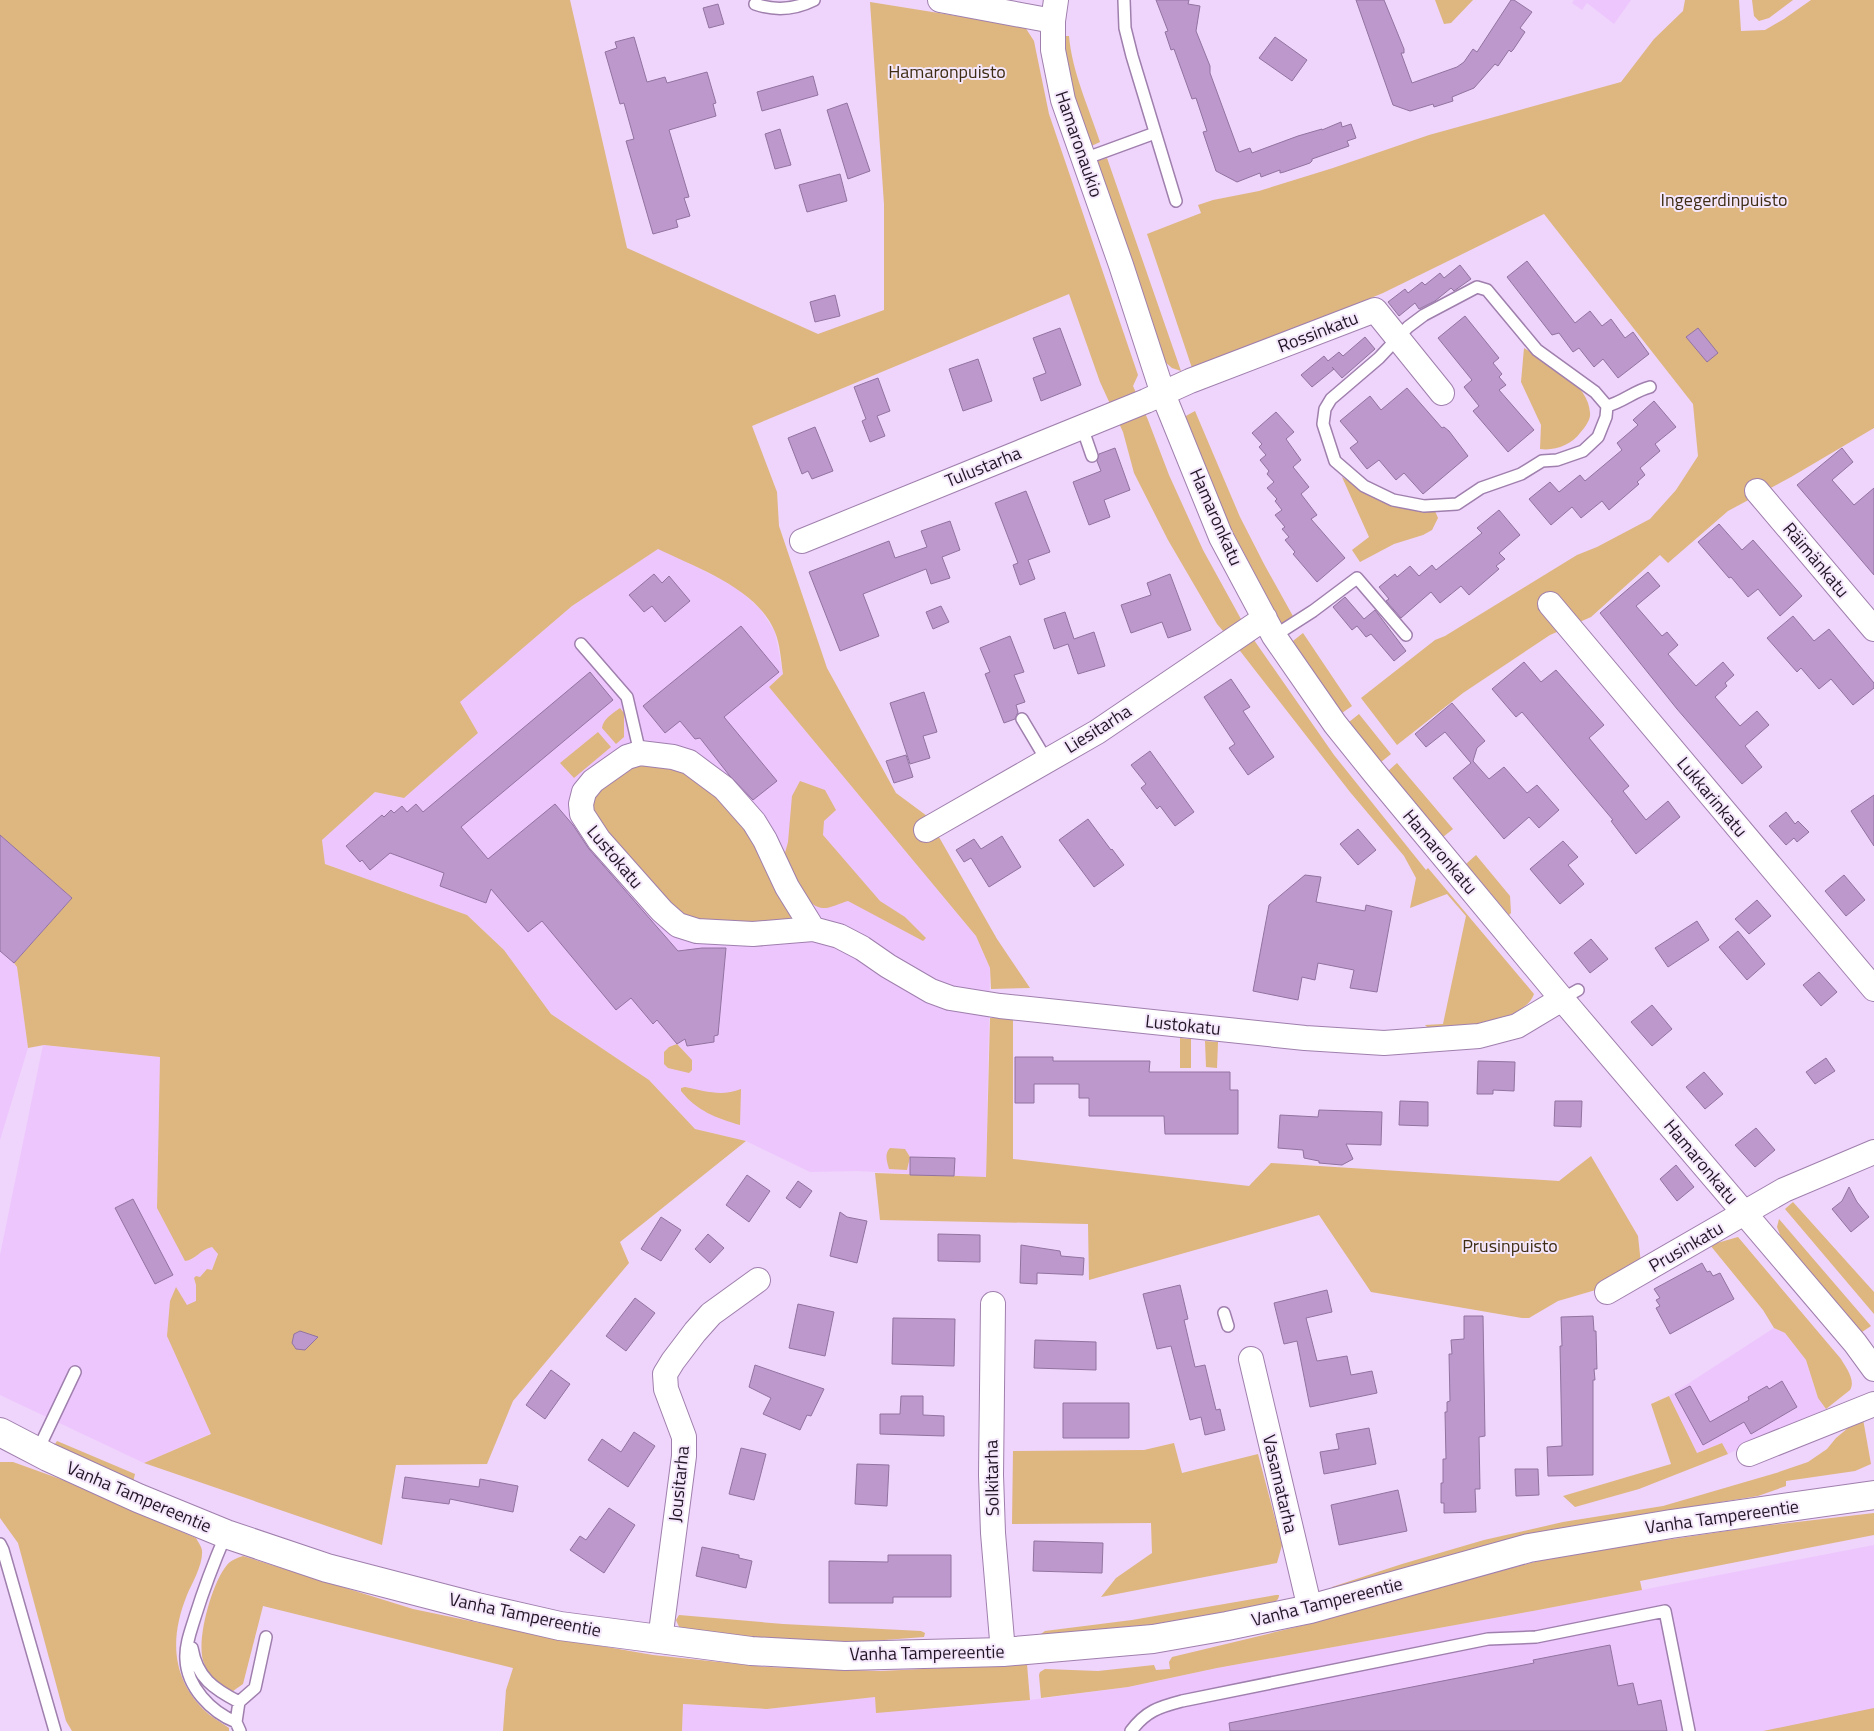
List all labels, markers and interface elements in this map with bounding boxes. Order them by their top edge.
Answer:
park label: Hamaronpuisto [888,58,1006,85]
street label: Hamaronaukio [1049,87,1110,201]
park label: Ingegerdinpuisto [1660,186,1788,213]
street label: Rossinkatu [1274,304,1362,359]
street label: Tulustarha [941,439,1025,494]
street label: Hamaronkatu [1183,464,1250,570]
street label: Räimänkatu [1777,516,1856,603]
street label: Liesitarha [1059,697,1136,760]
street label: Lukkarinkatu [1671,751,1754,843]
street label: Hamaronkatu [1397,803,1484,900]
street label: Lustokatu [581,819,650,894]
street label: Lustokatu [1144,1007,1222,1042]
street label: Hamaronkatu [1658,1113,1745,1210]
street label: Prusinkatu [1644,1214,1728,1279]
park label: Prusinpuisto [1462,1232,1558,1259]
street label: Vasamatarha [1256,1432,1305,1536]
street label: Solkitarha [977,1440,1006,1516]
street label: Jousitarha [661,1444,696,1524]
street label: Vanha Tampereentie [63,1454,216,1539]
street label: Vanha Tampereentie [1643,1492,1801,1541]
street label: Vanha Tampereentie [1248,1570,1405,1633]
street label: Vanha Tampereentie [446,1585,604,1644]
street label: Vanha Tampereentie [849,1638,1005,1667]

